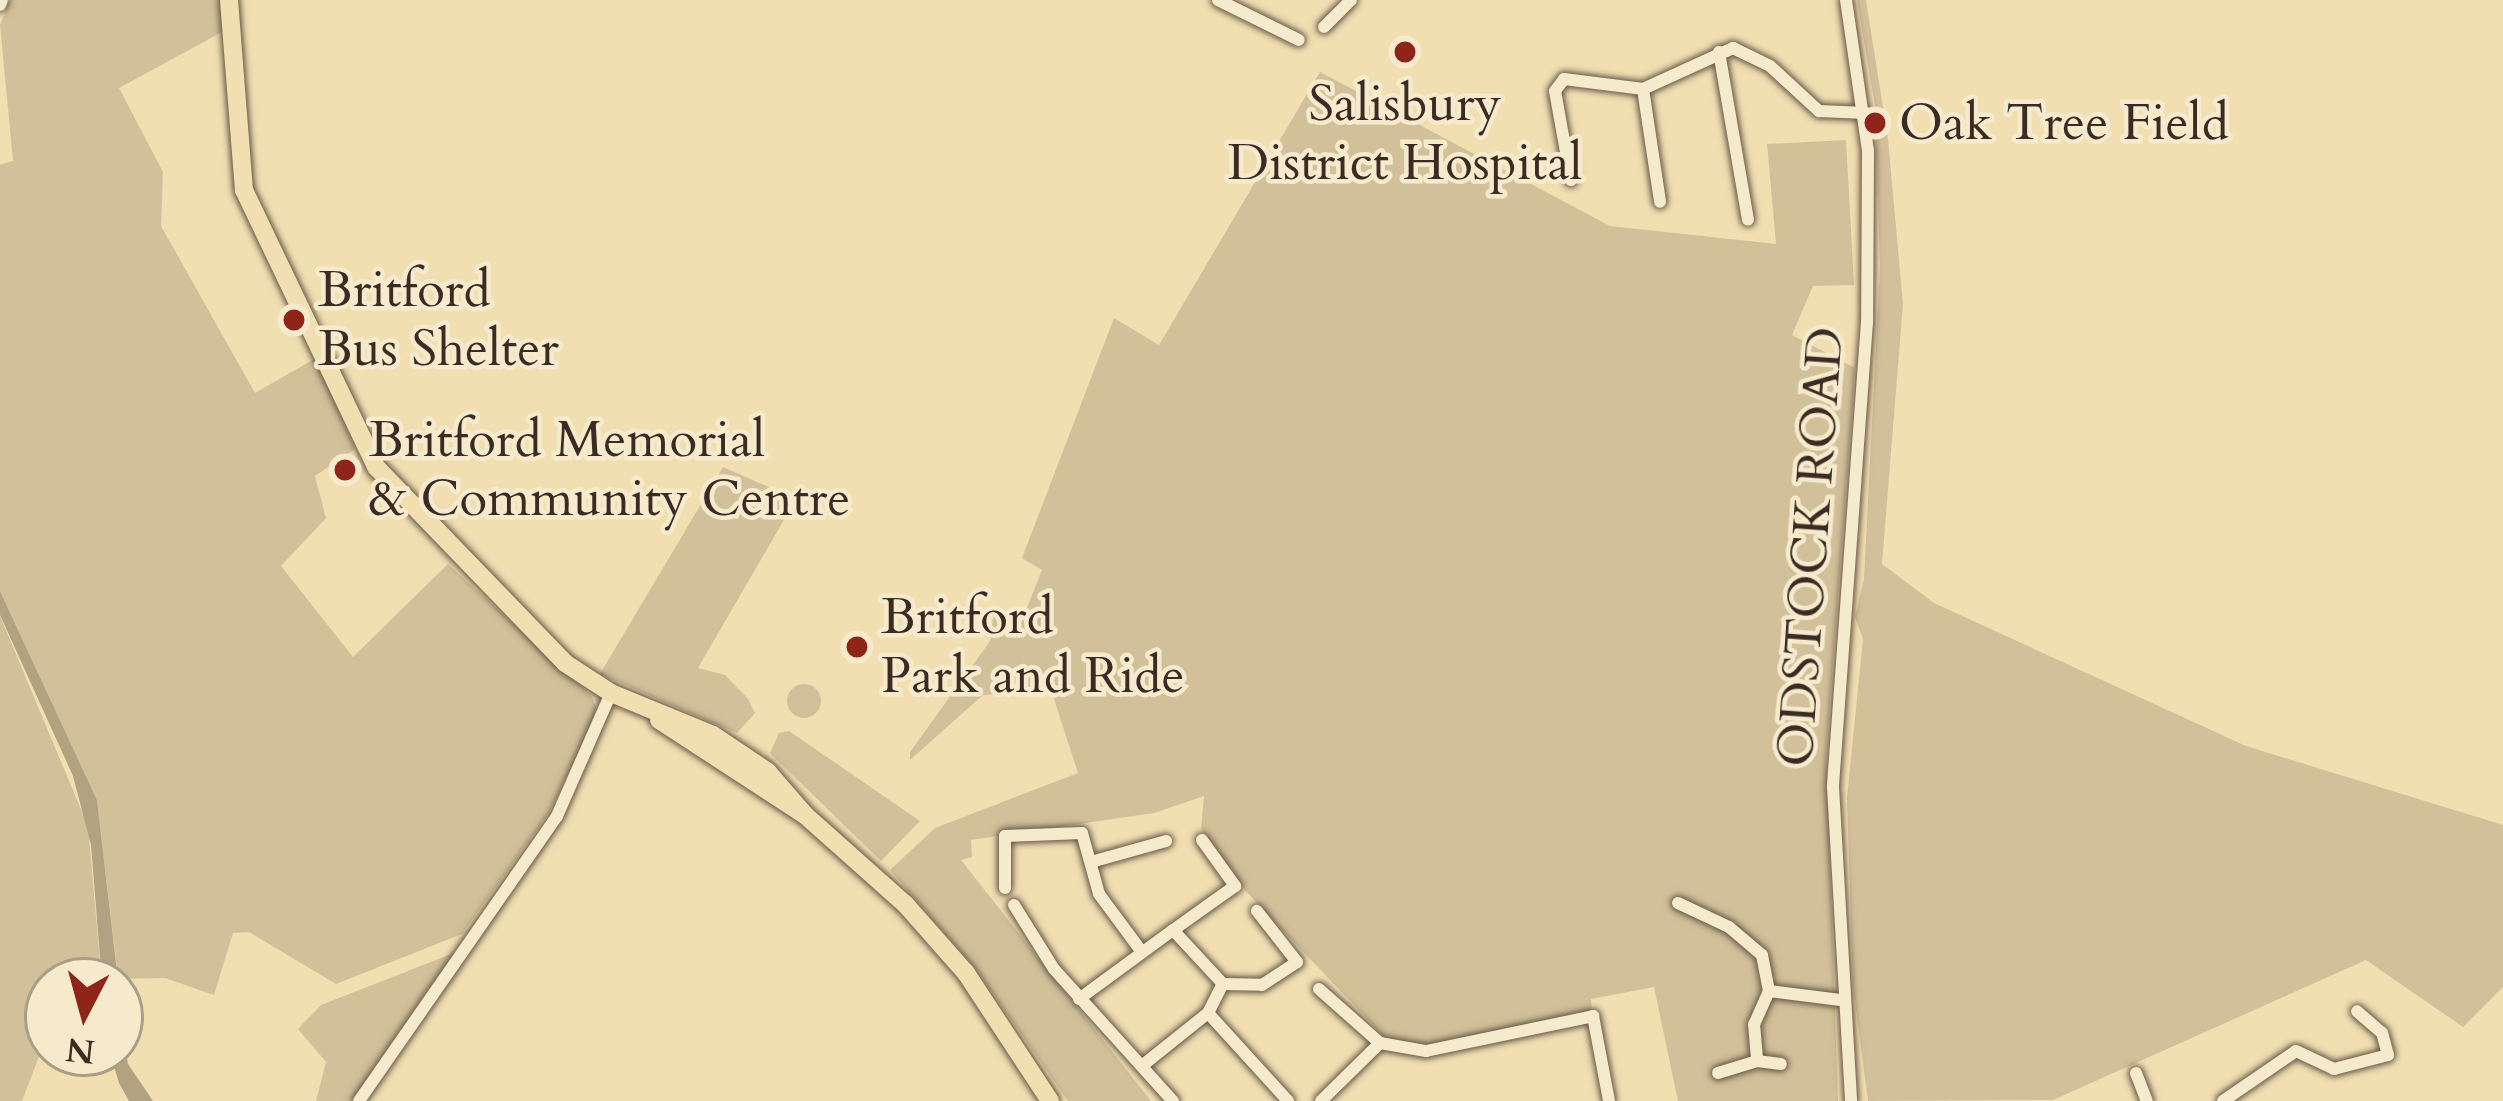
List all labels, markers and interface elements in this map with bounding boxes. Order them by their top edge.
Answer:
marker: Salisbury District Hospital [1389,36,1421,68]
place label: Salisbury District Hospital [1228,74,1582,194]
place label: Oak Tree Field [1899,92,2229,154]
marker: Oak Tree Field [1862,110,1888,136]
place label: Britford Bus Shelter [318,260,559,380]
marker: Britford Bus Shelter [281,307,307,333]
street label: ODSTOCK ROAD [1765,325,1857,769]
place label: Britford Memorial & Community Centre [369,410,851,530]
marker: Britford Memorial & Community Centre [332,457,358,483]
place label: Britford Park and Ride [881,587,1185,707]
marker: Britford Park and Ride [844,634,870,660]
north arrow [24,957,144,1077]
text: N [64,1026,97,1074]

